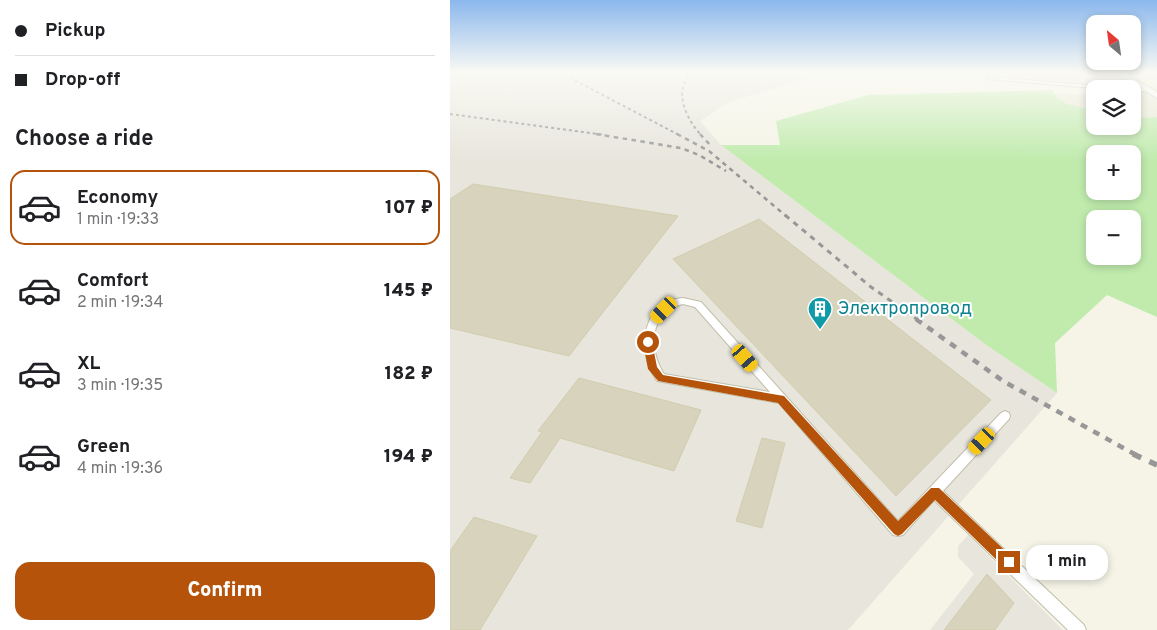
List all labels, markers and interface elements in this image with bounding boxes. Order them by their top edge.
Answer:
north arrow [1086,15,1141,70]
map controls [1086,15,1141,265]
text: Pickup [45,19,105,43]
text: Drop-off [45,68,120,92]
button: layers [1086,80,1141,135]
text: Choose a ride [15,126,153,153]
button: + [1086,145,1141,200]
icon: car [17,185,62,230]
text: Economy [77,186,158,210]
text: 107 ₽ [385,196,433,220]
text: 1 min · 19:33 [77,210,159,230]
button: − [1086,210,1141,265]
icon: car [17,268,62,313]
text: Comfort [77,269,149,293]
text: 145 ₽ [384,279,433,303]
text: 2 min · 19:34 [77,293,163,313]
car [648,294,679,326]
building icon: Электропровод [807,296,833,330]
place label: Электропровод [838,298,972,321]
route start [637,331,659,353]
car [729,342,760,374]
icon: car [17,351,62,396]
text: XL [77,352,100,376]
text: 182 ₽ [384,362,433,386]
text: 3 min · 19:35 [77,376,163,396]
car [966,425,997,457]
icon: car [17,434,62,479]
text: Green [77,435,130,459]
text: 194 ₽ [384,445,433,469]
text: 4 min · 19:36 [77,459,163,479]
callout: 1 min [1026,544,1109,580]
route end [998,551,1020,573]
text: 1 min [1047,552,1087,572]
button: Confirm [15,562,435,620]

